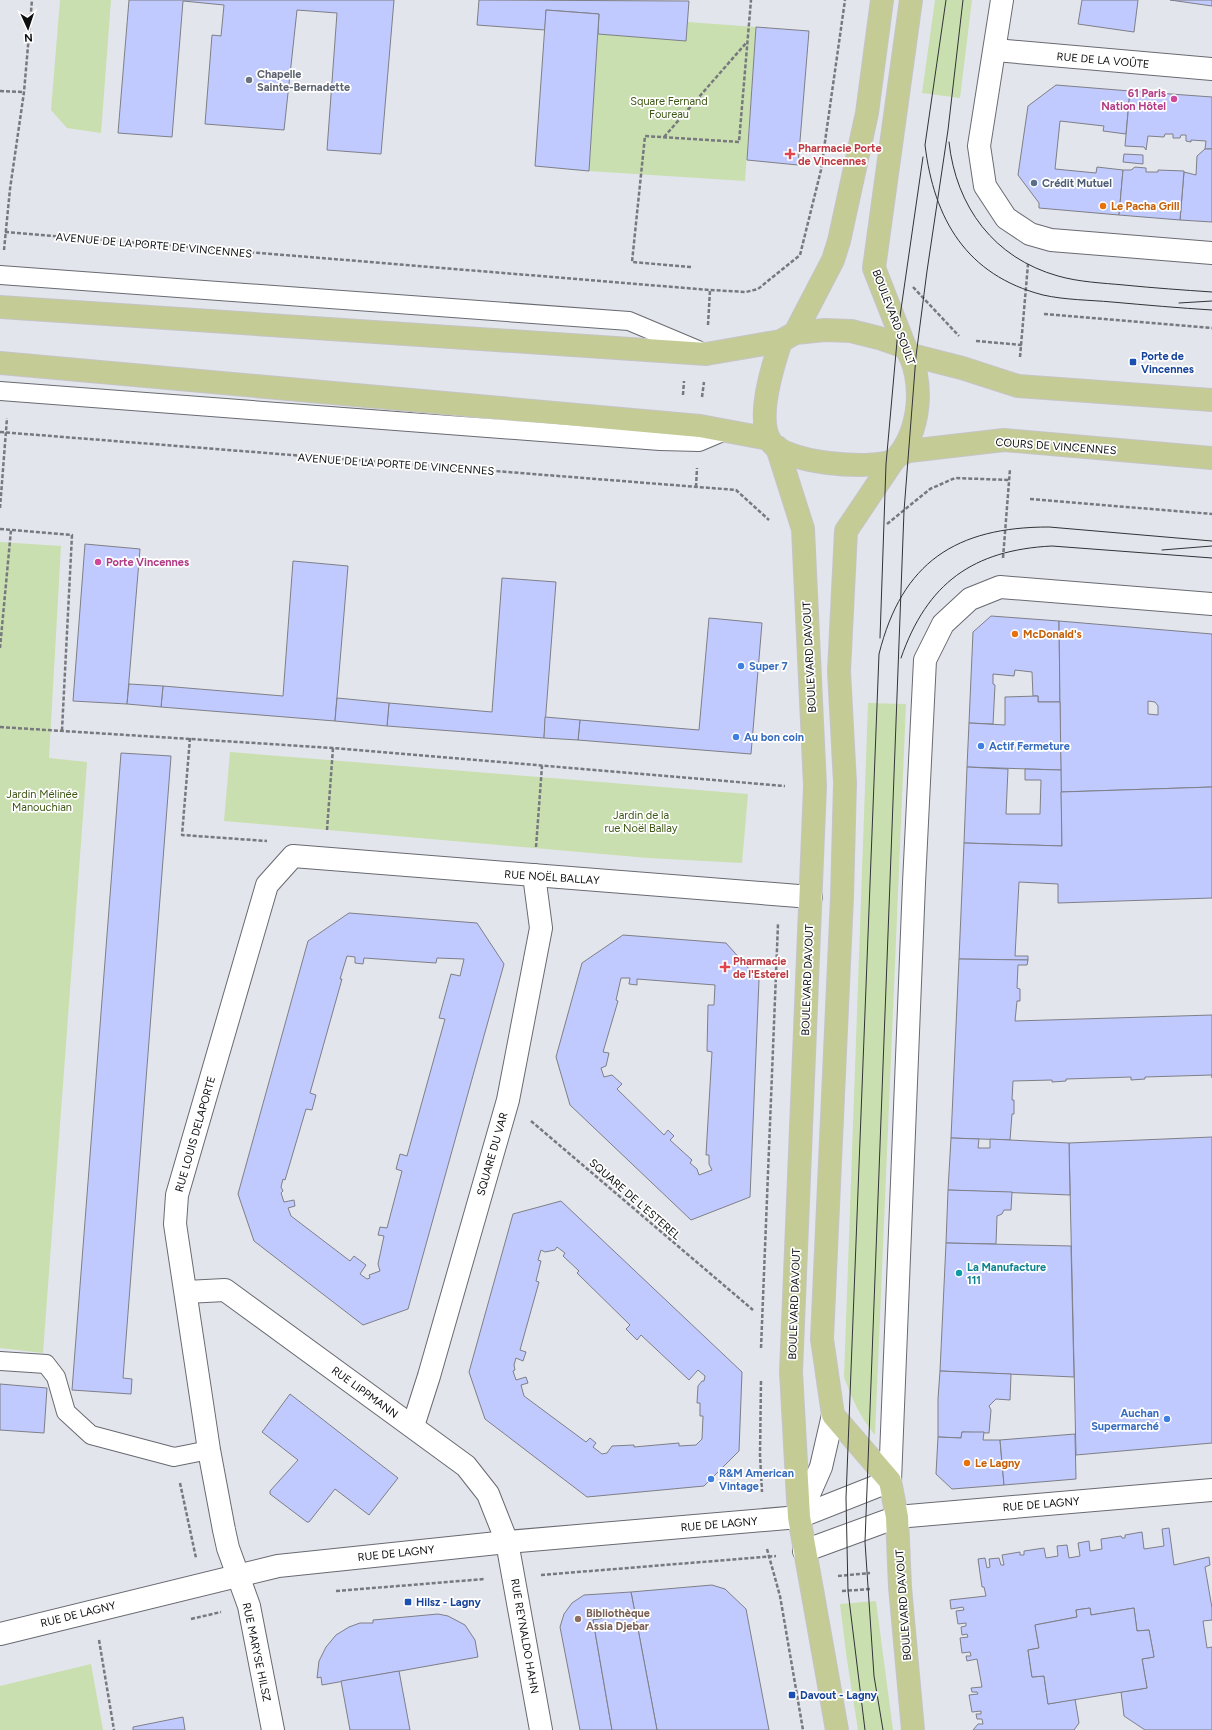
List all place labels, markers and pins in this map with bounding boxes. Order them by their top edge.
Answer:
place label: Chapelle Sainte-Bernadette [257,68,350,94]
marker: Chapelle Sainte-Bernadette [244,75,254,85]
place label: 61 Paris Nation Hôtel [1101,87,1166,113]
marker: 61 Paris Nation Hôtel [1169,94,1179,104]
place label: Pharmacie Porte de Vincennes [798,142,882,168]
marker: Pharmacie Porte de Vincennes [785,149,795,159]
place label: Crédit Mutuel [1042,177,1112,190]
marker: Crédit Mutuel [1029,178,1039,188]
place label: Le Pacha Grill [1111,200,1180,213]
marker: Le Pacha Grill [1098,201,1108,211]
place label: Porte de Vincennes [1141,350,1194,376]
marker: Porte de Vincennes [1128,357,1138,367]
place label: Porte Vincennes [106,556,189,569]
marker: Porte Vincennes [93,557,103,567]
place label: McDonald's [1023,628,1082,641]
marker: McDonald's [1010,629,1020,639]
place label: Super 7 [749,660,788,673]
marker: Super 7 [736,661,746,671]
place label: Au bon coin [744,731,804,744]
marker: Au bon coin [731,732,741,742]
place label: Actif Fermeture [989,740,1070,753]
marker: Actif Fermeture [976,741,986,751]
place label: Pharmacie de l'Esterel [733,955,789,981]
marker: Pharmacie de l'Esterel [720,962,730,972]
place label: La Manufacture 111 [967,1261,1046,1287]
marker: La Manufacture 111 [954,1268,964,1278]
place label: Auchan Supermarché [1091,1407,1159,1433]
marker: Auchan Supermarché [1162,1414,1172,1424]
place label: Le Lagny [975,1457,1021,1470]
marker: Le Lagny [962,1458,972,1468]
place label: R&M American Vintage [719,1467,794,1493]
marker: R&M American Vintage [706,1474,716,1484]
place label: Hilsz - Lagny [416,1596,481,1609]
marker: Hilsz - Lagny [403,1597,413,1607]
place label: Bibliothèque Assia Djebar [586,1607,650,1633]
marker: Bibliothèque Assia Djebar [573,1614,583,1624]
place label: Davout - Lagny [800,1689,878,1702]
marker: Davout - Lagny [787,1690,797,1700]

